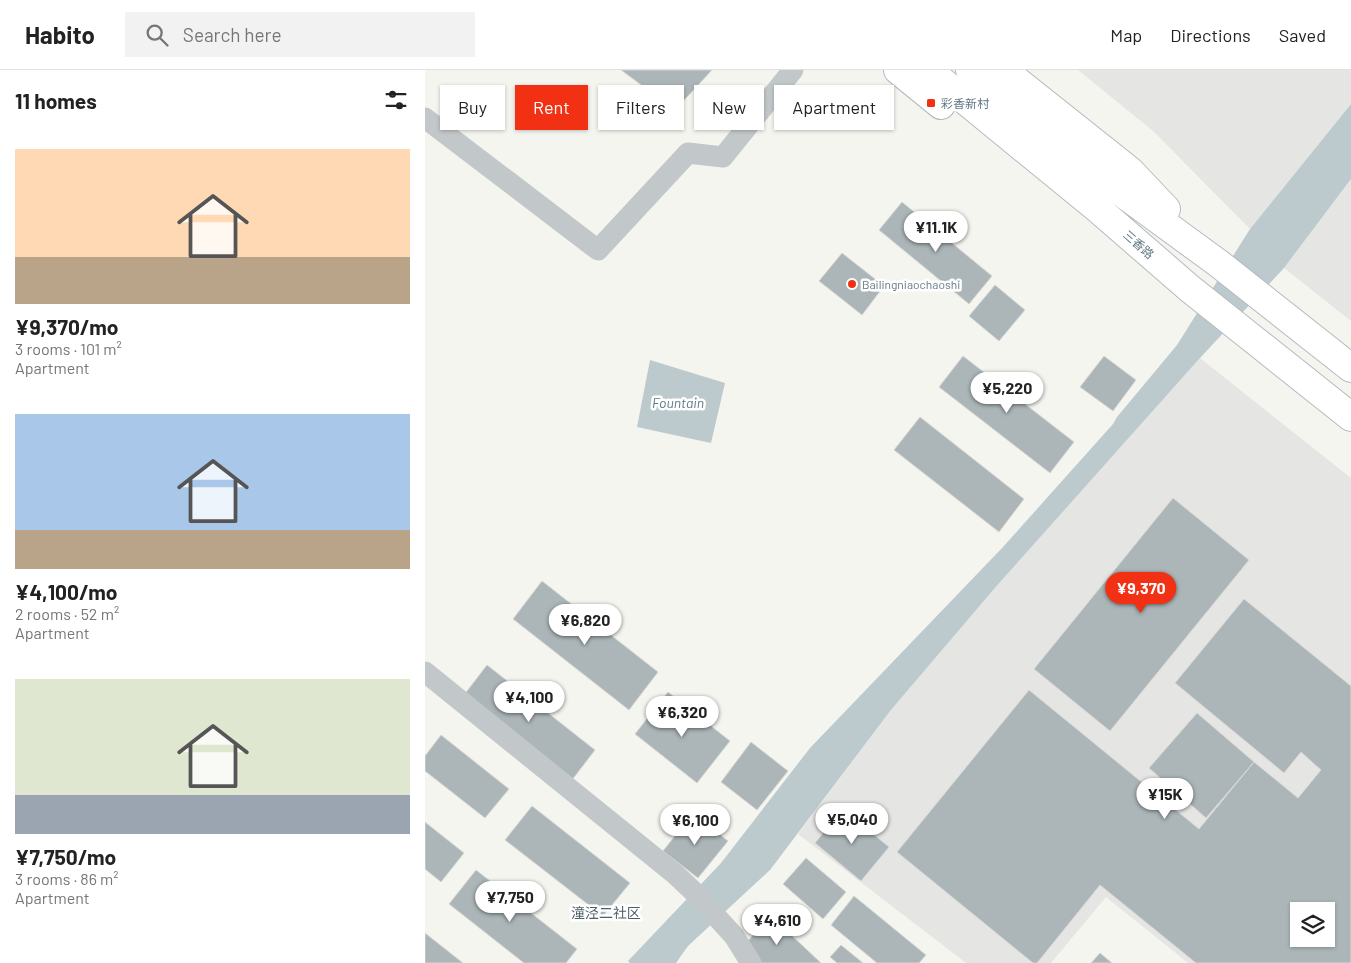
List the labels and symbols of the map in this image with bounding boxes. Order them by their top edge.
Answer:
place label: 彩香新村 [941,96,990,110]
marker: 彩香新村 [925,97,937,109]
pin: ¥11.1K [895,210,977,253]
street label: 三香路 [1121,227,1157,261]
place label: Bailingniaochaoshi [862,277,960,291]
marker: Bailingniaochaoshi [846,278,858,290]
pin: ¥5,220 [966,372,1048,414]
water label: Fountain [652,394,704,411]
pin: ¥9,370 [1100,572,1182,614]
pin: ¥6,820 [544,604,626,646]
pin: ¥4,100 [488,680,570,723]
pin: ¥6,320 [641,696,723,738]
pin: ¥15K [1135,778,1195,820]
pin: ¥5,040 [811,802,893,845]
pin: ¥6,100 [654,804,736,846]
pin: ¥7,750 [469,880,551,923]
district label: 潼泾二社区 [571,904,641,921]
pin: ¥4,610 [736,904,818,946]

